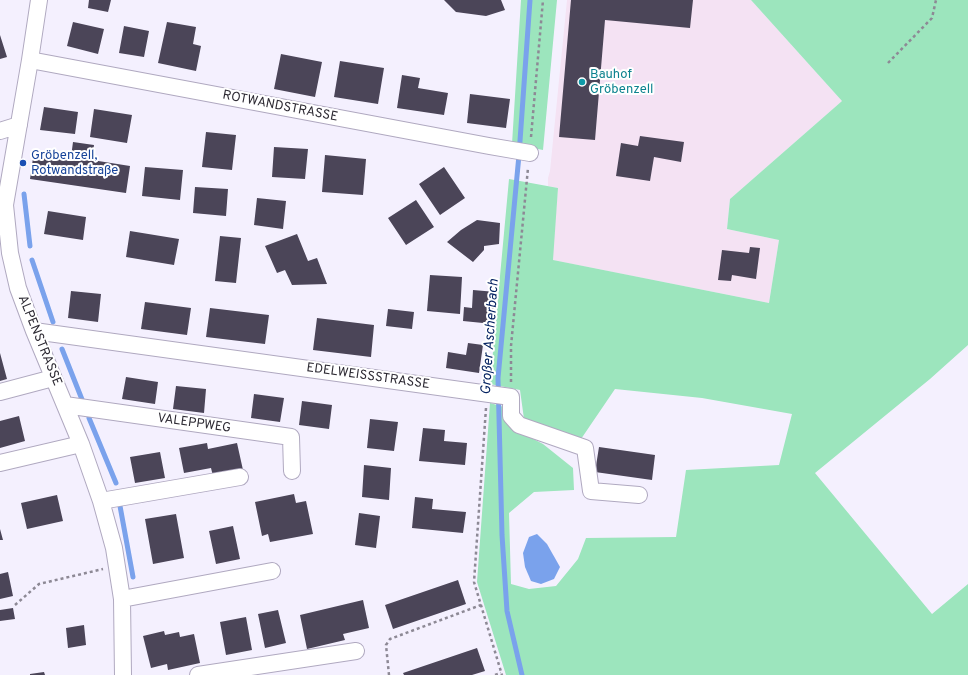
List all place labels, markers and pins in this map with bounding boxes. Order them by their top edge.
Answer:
place label: Bauhof Gröbenzell [590,67,653,98]
marker: Bauhof Gröbenzell [577,77,587,87]
place label: Gröbenzell, Rotwandstraße [31,148,118,179]
marker: Gröbenzell, Rotwandstraße [18,158,28,168]

